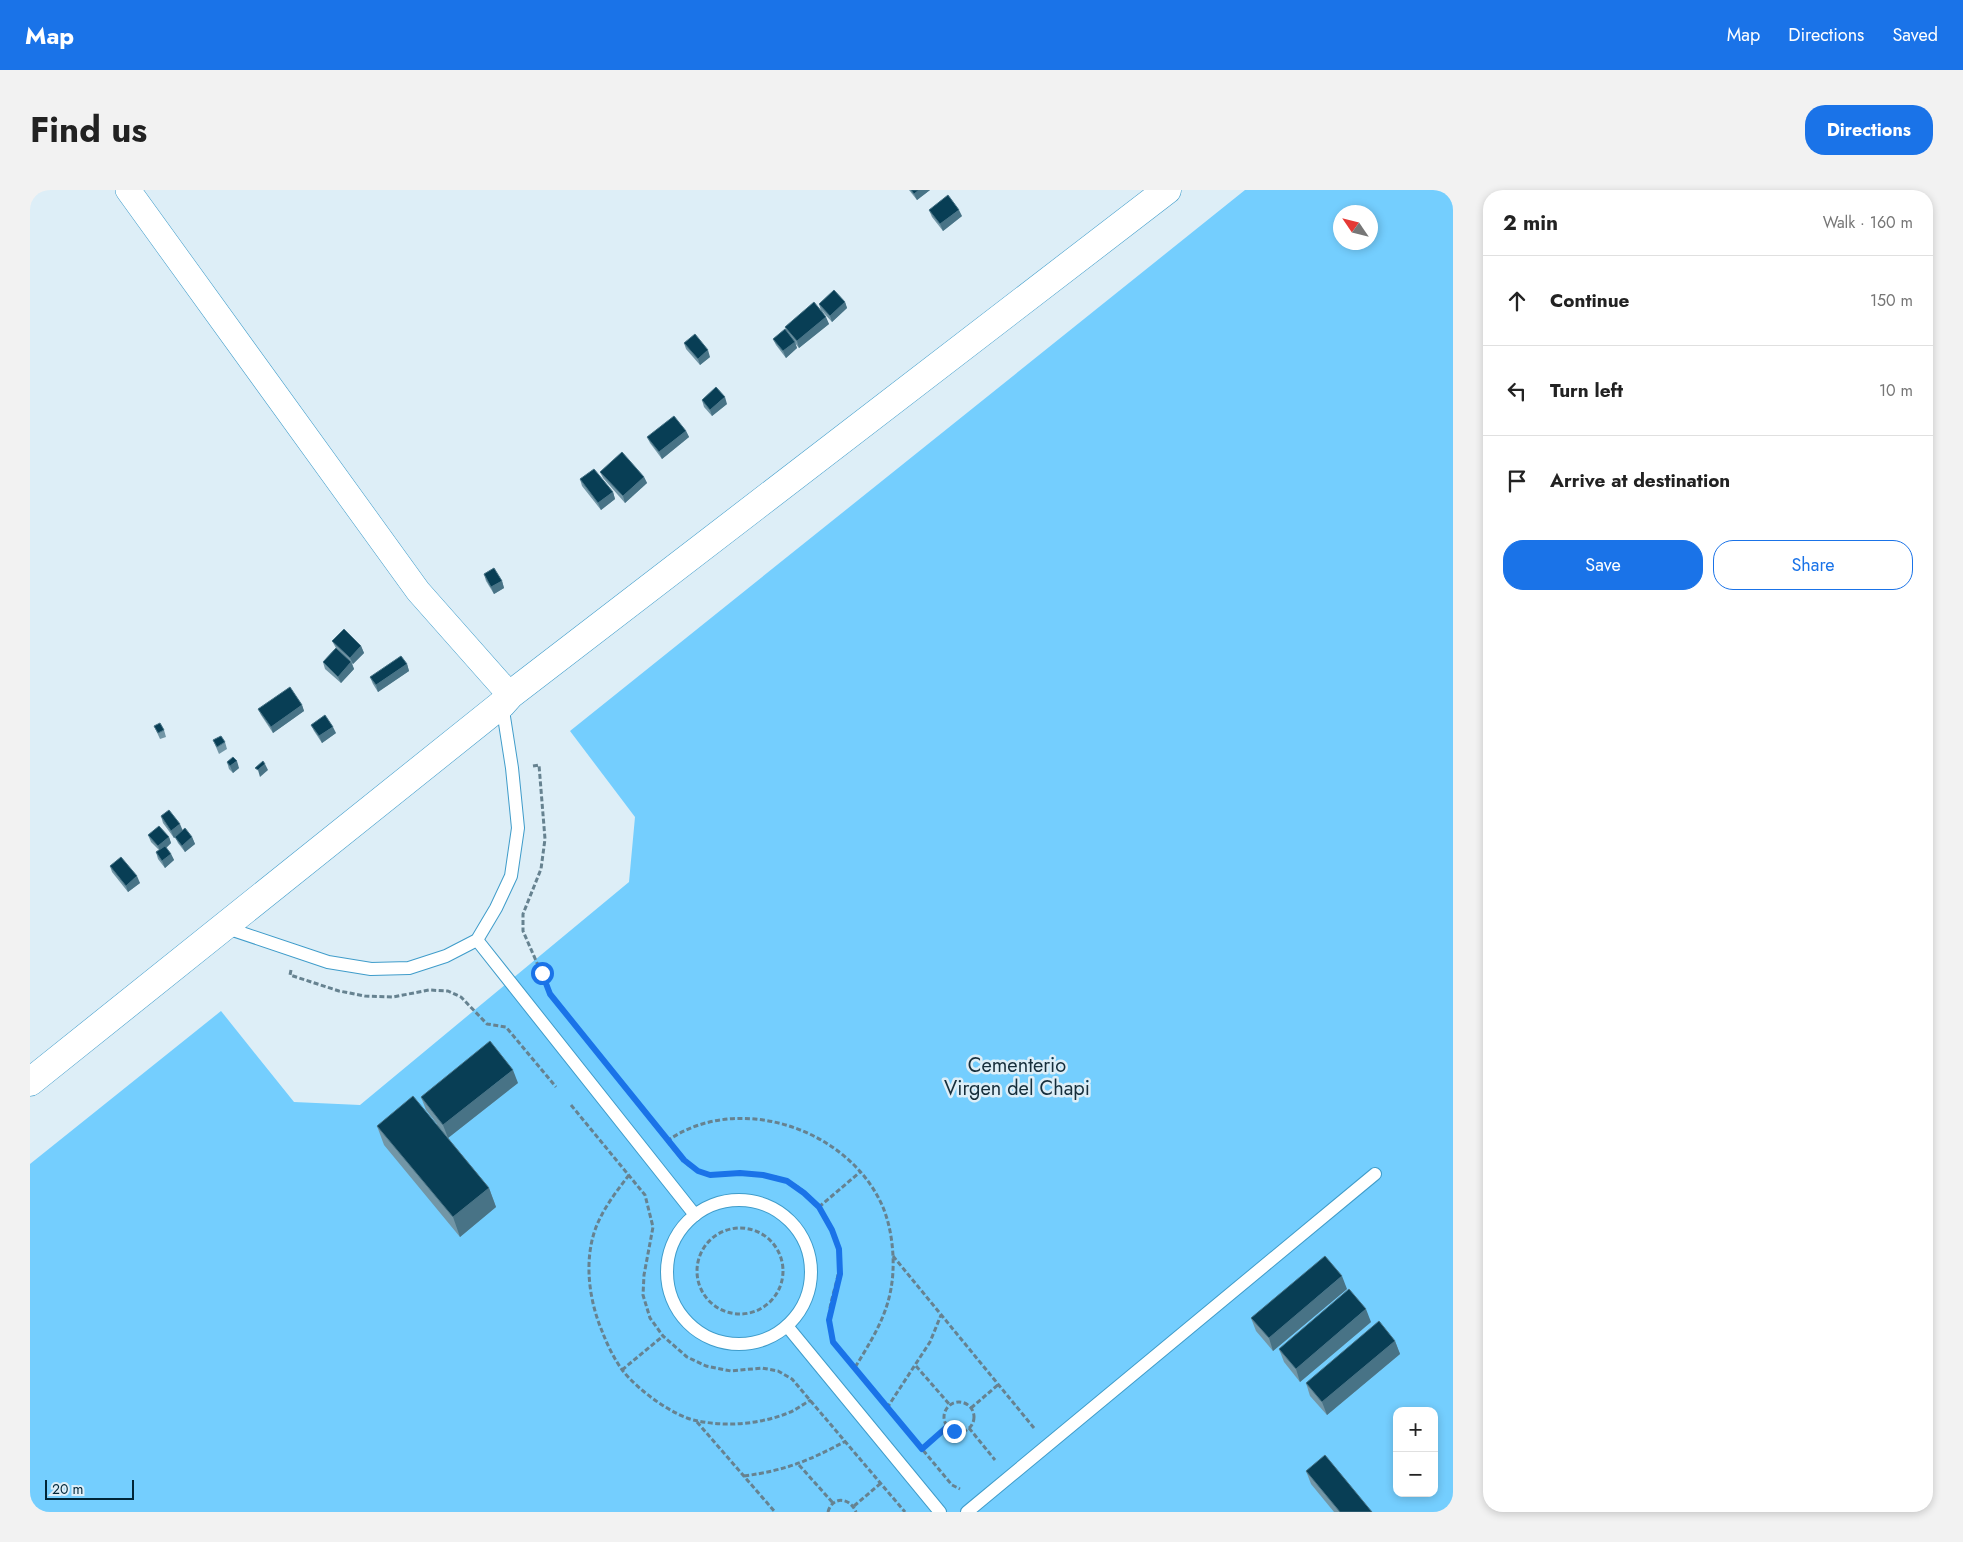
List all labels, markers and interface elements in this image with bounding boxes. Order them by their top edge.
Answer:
text: Map [25,18,74,53]
text: Map [1727,22,1760,48]
text: Directions [1788,22,1864,48]
text: Saved [1892,22,1938,48]
text: Find us [30,105,147,155]
button: Directions [1805,105,1933,155]
north arrow [1333,205,1378,250]
text: 2 min [1503,208,1558,238]
text: Walk · 160 m [1823,211,1913,234]
icon: ahead [1503,287,1531,315]
text: Continue [1550,287,1629,314]
text: 150 m [1870,289,1913,312]
icon: left [1503,377,1531,405]
text: Turn left [1550,377,1623,404]
text: 10 m [1879,379,1913,402]
icon: arrive [1503,467,1531,495]
text: Arrive at destination [1550,467,1730,494]
button: Save [1503,540,1703,590]
button: Share [1713,540,1913,590]
route start [531,962,554,985]
park label: Cementerio Virgen del Chapi [944,1051,1090,1103]
map controls [1393,1407,1438,1497]
button: + [1393,1407,1438,1452]
route end [943,1420,966,1443]
button: − [1393,1452,1438,1497]
scale bar [45,1477,134,1500]
text: 20 m [52,1479,84,1499]

